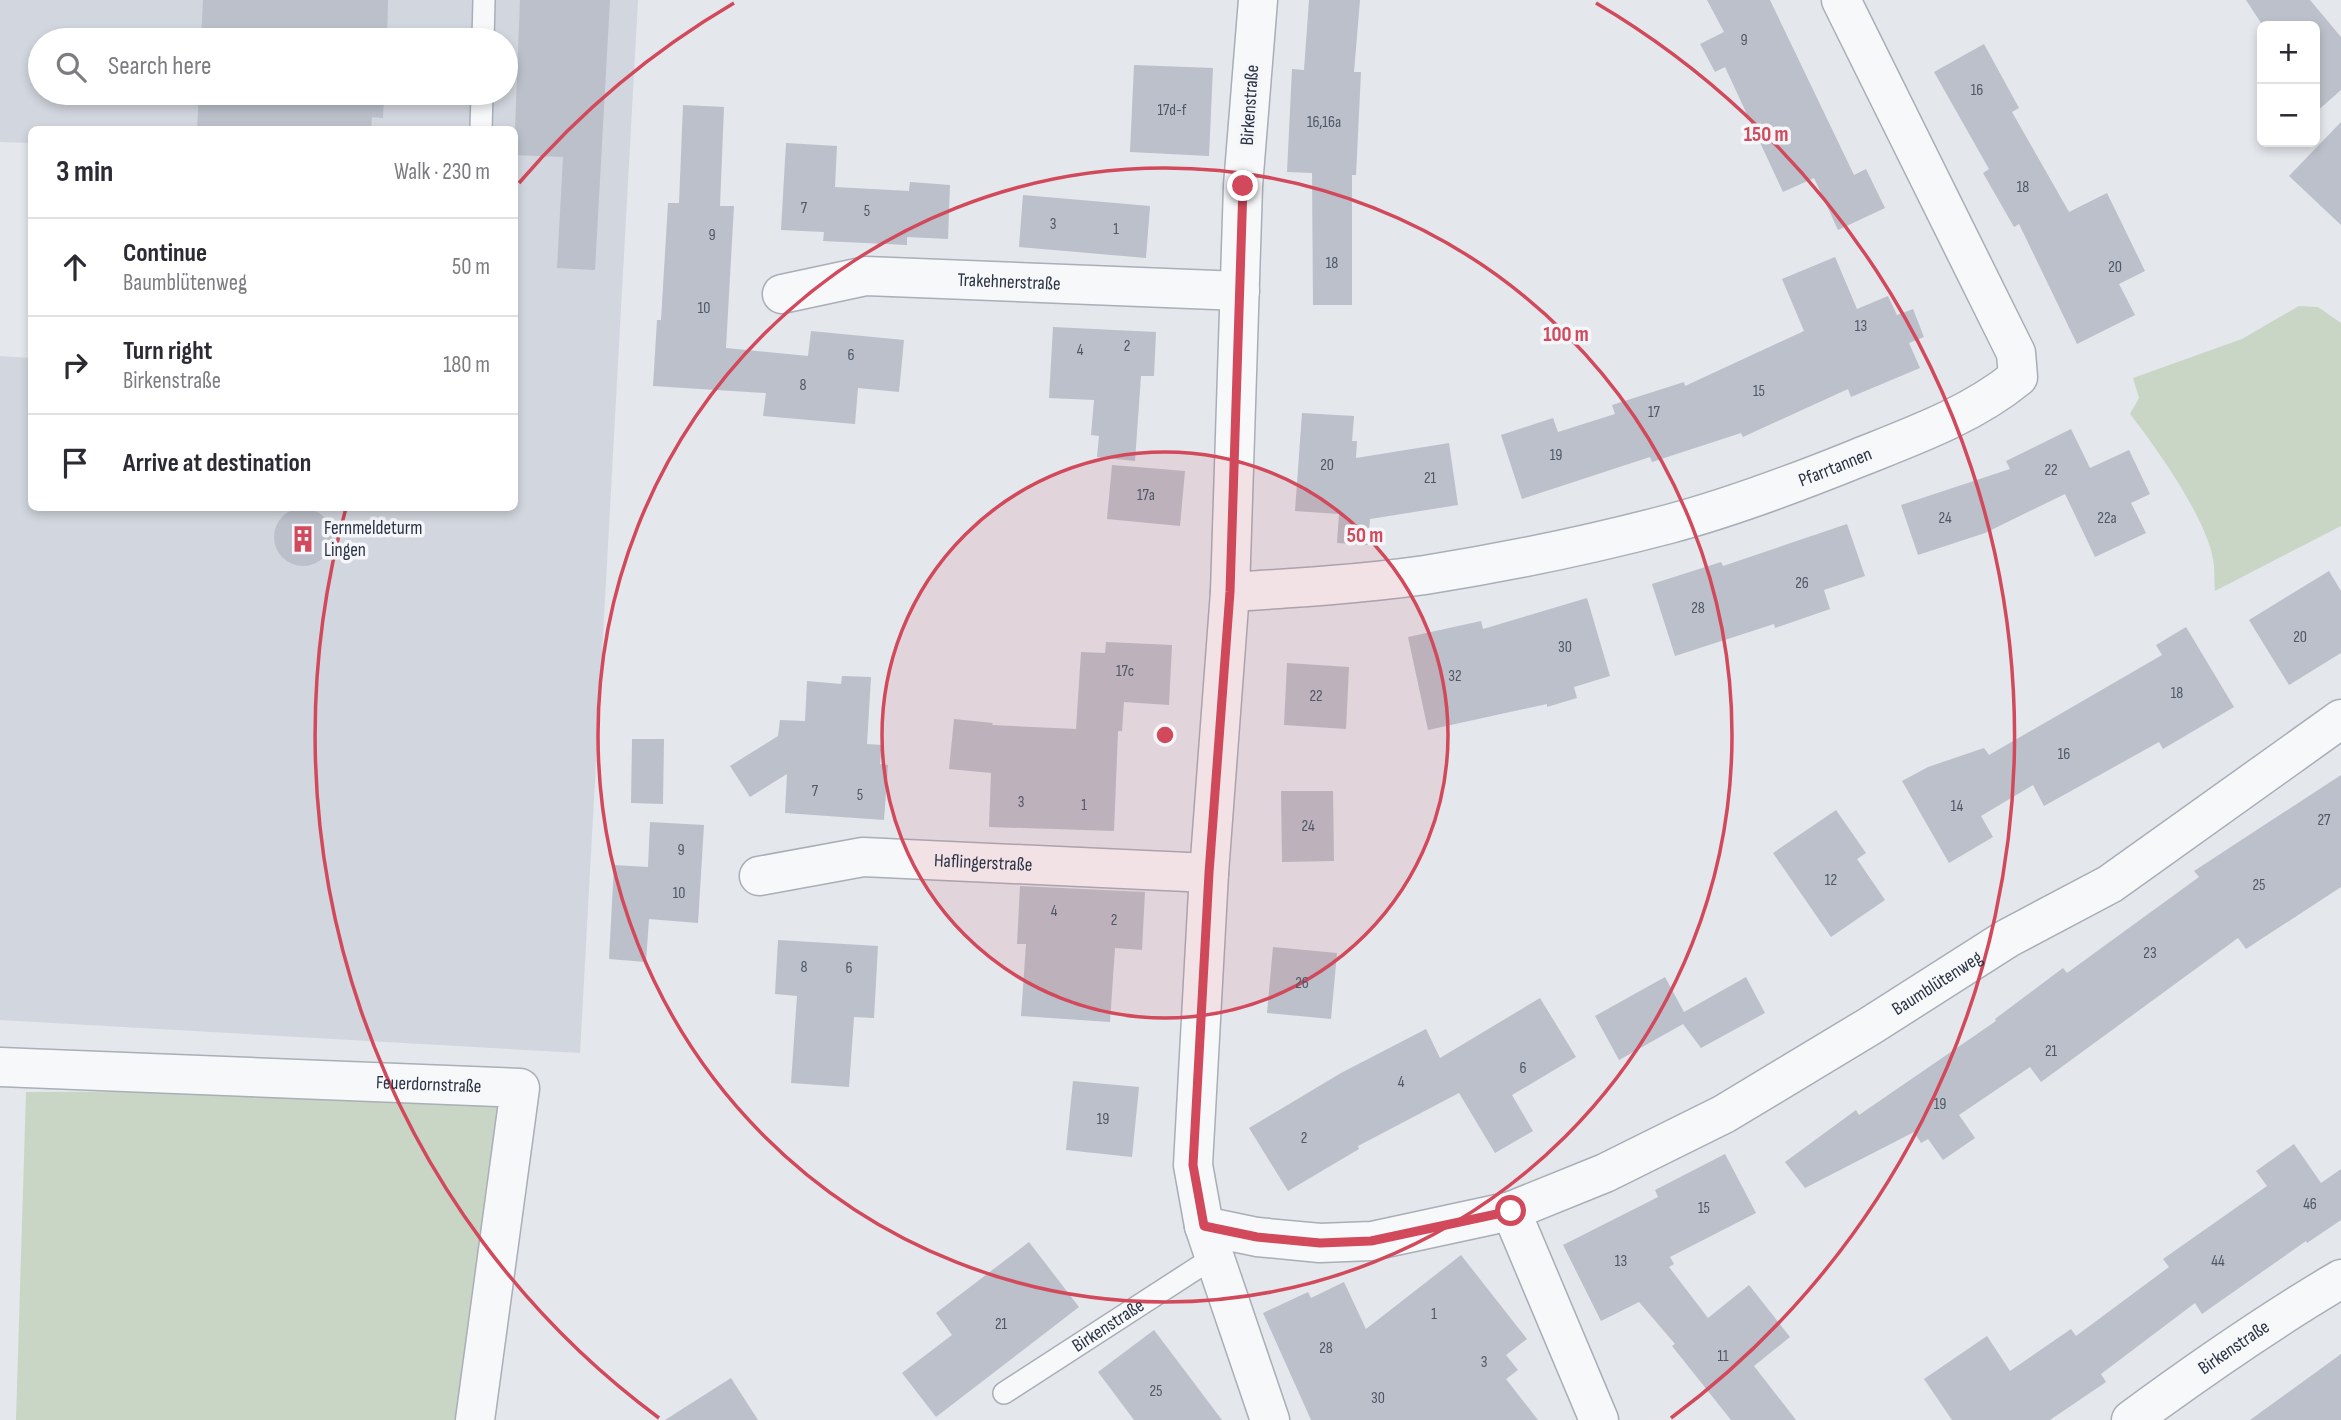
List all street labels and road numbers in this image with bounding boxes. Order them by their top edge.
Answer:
street label: Birkenstraße [1236,64,1264,146]
street label: Trakehnerstraße [957,268,1061,295]
street label: Pfarrtannen [1795,442,1875,492]
street label: Haflingerstraße [933,849,1033,876]
street label: Baumblütenweg [1888,946,1987,1020]
street label: Feuerdornstraße [375,1071,482,1098]
street label: Birkenstraße [1068,1294,1148,1357]
street label: Birkenstraße [2194,1315,2274,1380]

